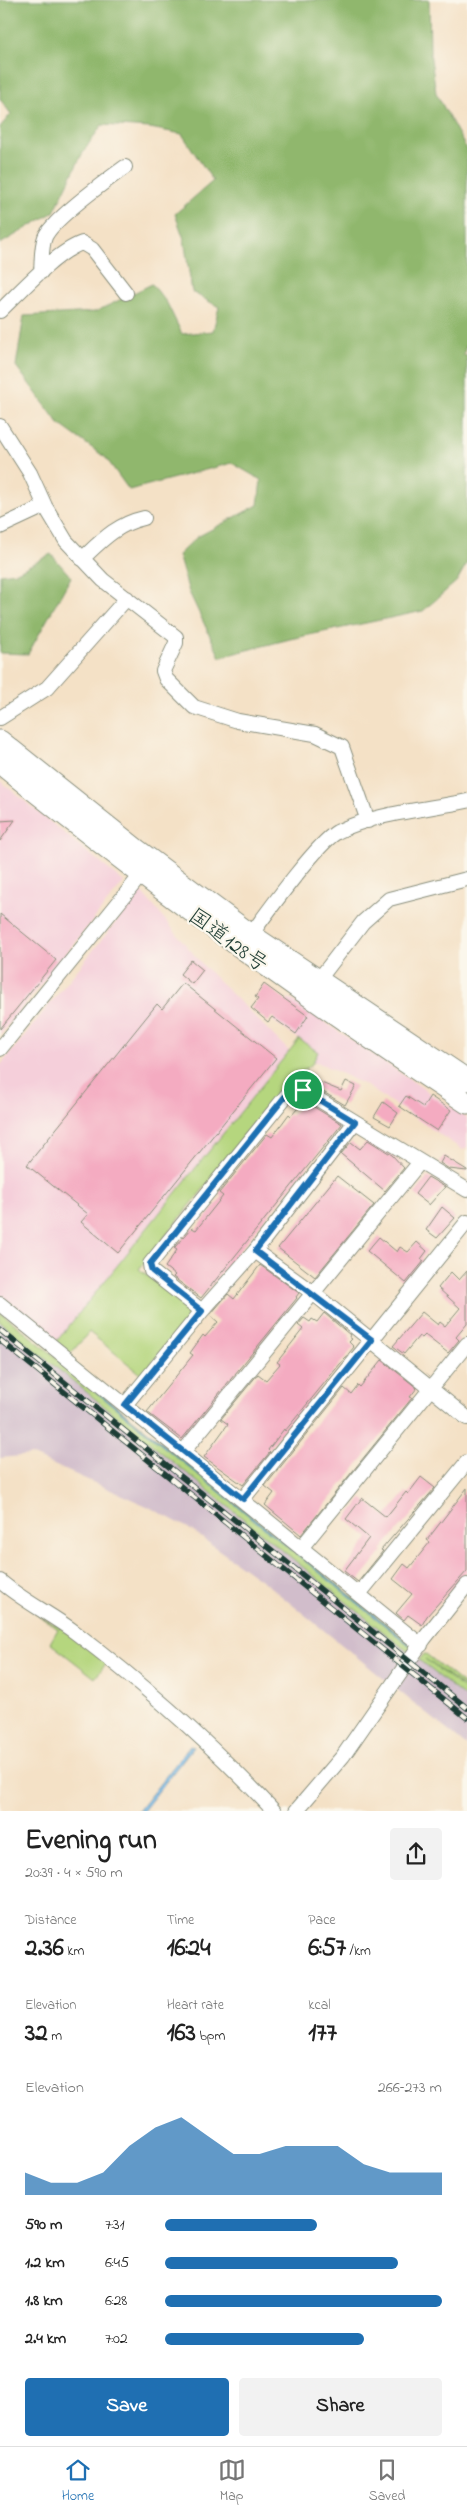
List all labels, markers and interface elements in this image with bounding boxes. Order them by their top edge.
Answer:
street label: 国道128号 [181,901,274,981]
pin [282,1069,324,1111]
icon: arrive [289,1076,317,1104]
text: Evening run [25,1821,157,1862]
button: share [390,1828,442,1880]
text: 20:39 · 4 × 590 m [25,1861,123,1885]
text: Distance [25,1910,77,1931]
text: Time [167,1910,194,1931]
text: Pace [308,1910,336,1931]
text: 2.36 [25,1931,64,1967]
text: 16:24 [167,1931,210,1967]
text: 6:57 [308,1931,346,1967]
text: km [64,1941,84,1962]
text: /km [346,1941,371,1962]
text: Elevation [25,1995,76,2016]
text: Heart rate [167,1995,224,2016]
text: kcal [308,1995,331,2016]
text: 32 [25,2016,48,2052]
text: 163 [167,2016,196,2052]
text: 177 [308,2016,337,2052]
text: m [48,2026,62,2047]
text: bpm [196,2026,225,2047]
text: Elevation [25,2076,84,2100]
text: 266–273 m [378,2076,442,2100]
text: 590 m [25,2213,62,2237]
text: 7:31 [105,2213,125,2237]
text: 1.2 km [25,2251,65,2275]
text: 6:45 [105,2251,129,2275]
text: 1.8 km [25,2289,63,2313]
text: 6:28 [105,2289,127,2313]
text: 2.4 km [25,2327,66,2351]
text: 7:02 [105,2327,128,2351]
button: Save [25,2378,229,2436]
button: Share [239,2378,442,2436]
tab: Home [62,2456,94,2507]
tab: Map [218,2456,246,2507]
tab: Saved [369,2456,405,2507]

